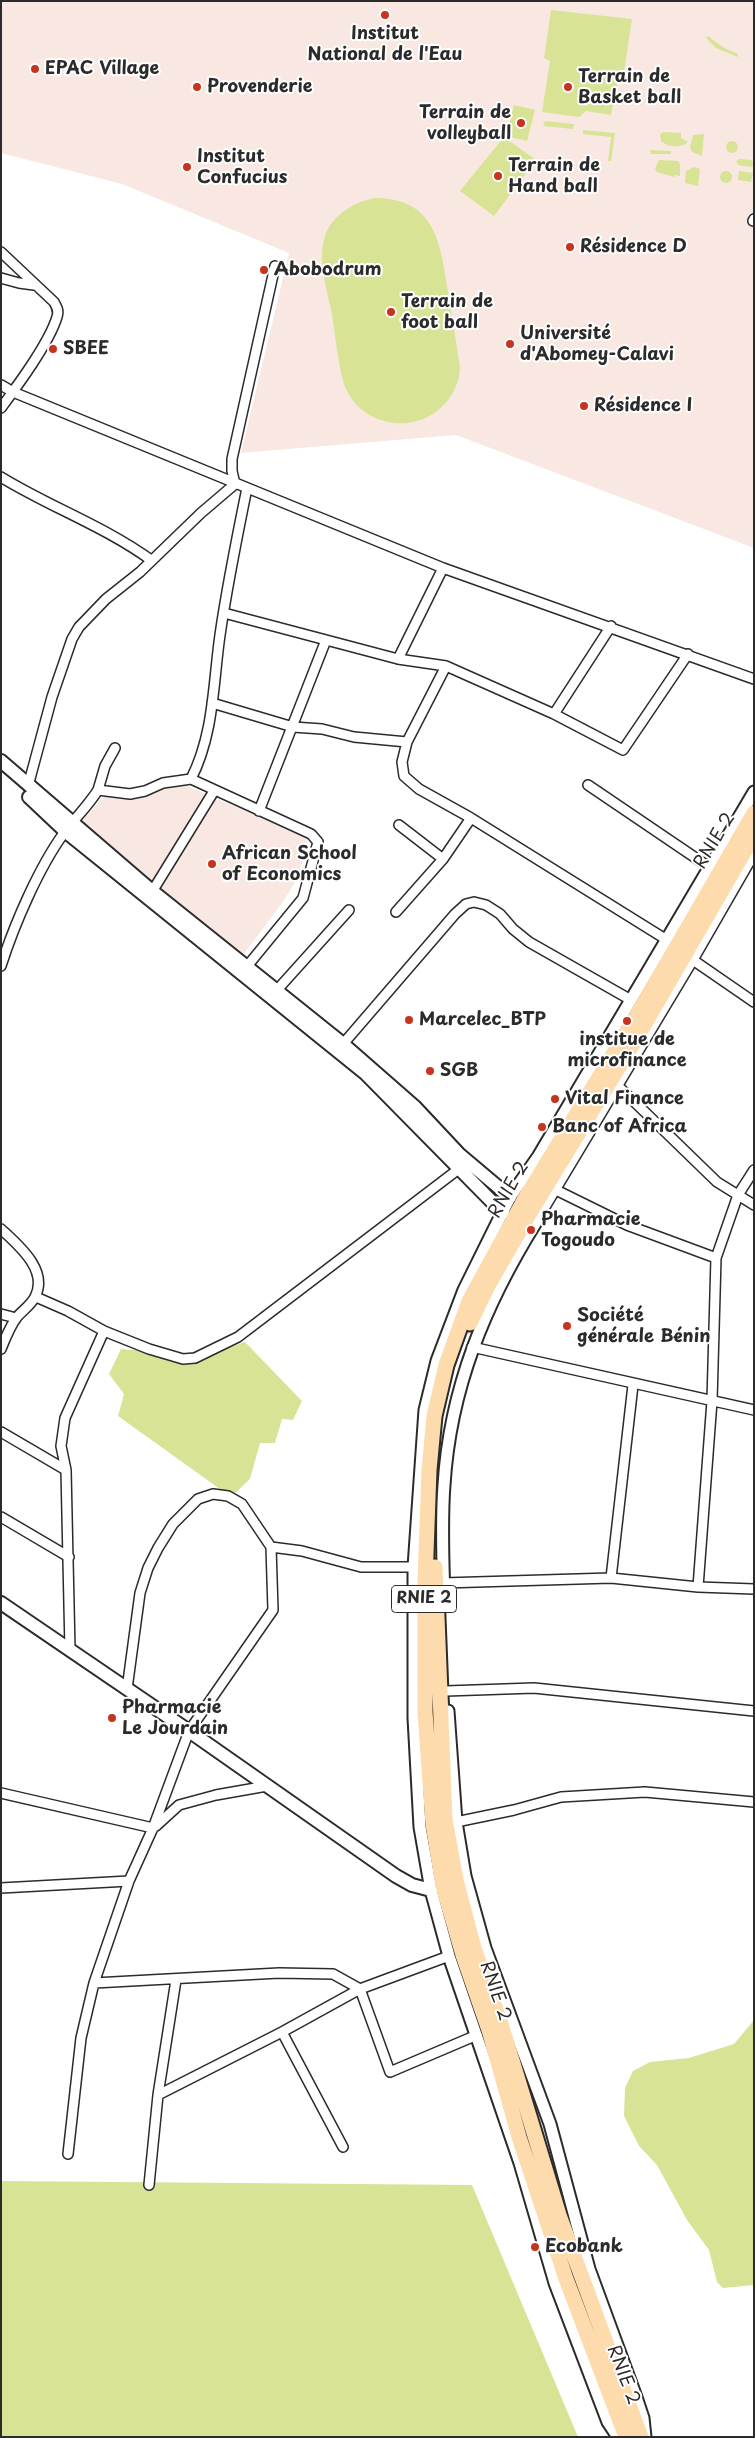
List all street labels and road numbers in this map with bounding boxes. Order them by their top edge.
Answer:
street label: RNIE 2 [690,809,740,873]
street label: RNIE 2 [484,1158,534,1222]
road number: RNIE 2 [392,1586,456,1612]
street label: RNIE 2 [475,1958,515,2024]
street label: RNIE 2 [602,2342,644,2408]

